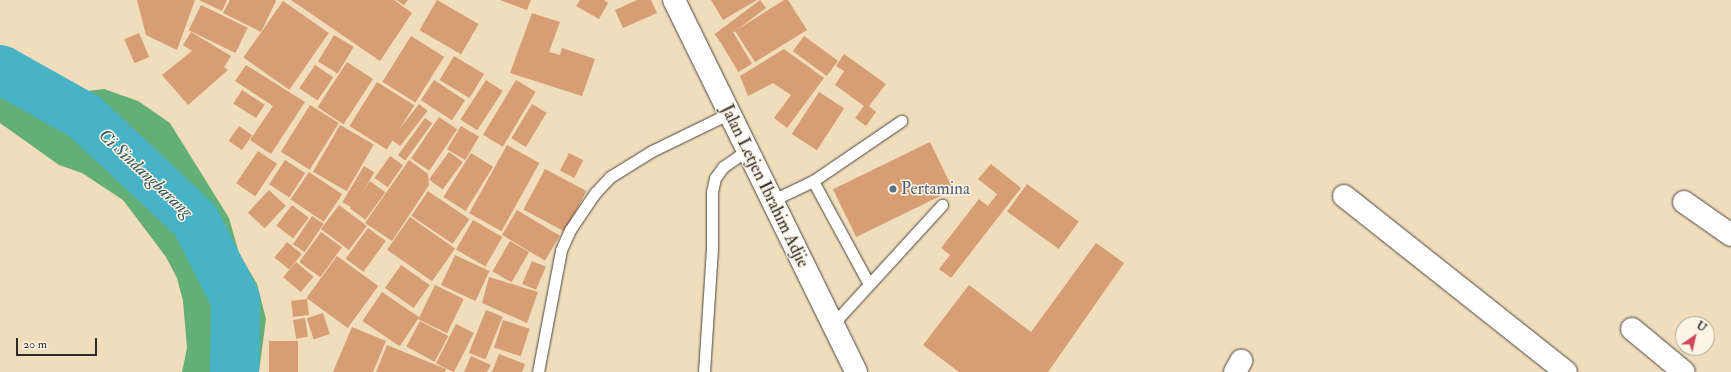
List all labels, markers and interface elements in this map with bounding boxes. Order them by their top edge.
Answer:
street label: Jalan Letjen Ibrahim Adjie [717,101,813,271]
water label: Ci Sindangbarang [94,125,196,223]
place label: Pertamina [901,179,970,199]
marker: Pertamina [888,184,898,194]
north arrow [1675,316,1715,356]
text: U [1694,318,1709,334]
scale bar [18,330,99,356]
text: 20 m [23,337,47,352]

